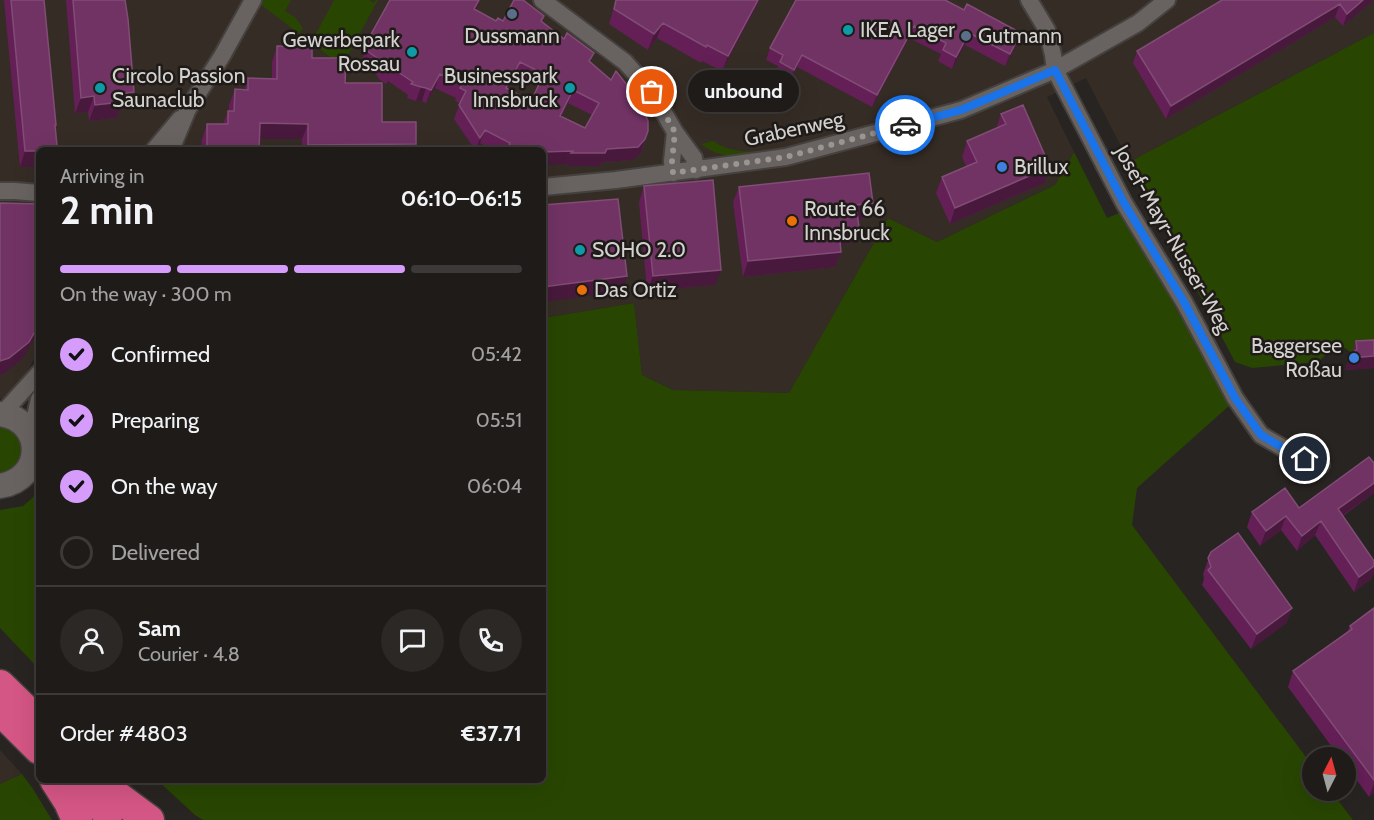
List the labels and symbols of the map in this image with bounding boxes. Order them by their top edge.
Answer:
marker: Dussmann [505,7,519,21]
place label: IKEA Lager [860,17,955,42]
place label: Dussmann [464,23,560,48]
marker: IKEA Lager [841,23,855,37]
place label: Gutmann [978,23,1062,48]
place label: Gewerbepark Rossau [283,27,401,76]
marker: Gutmann [959,29,973,43]
marker: Gewerbepark Rossau [405,45,419,59]
place label: Circolo Passion Saunaclub [112,63,245,112]
place label: Businesspark Innsbruck [444,63,559,112]
pin [626,66,677,117]
callout: unbound [688,71,799,113]
marker: Circolo Passion Saunaclub [93,81,107,95]
marker: Businesspark Innsbruck [563,81,577,95]
courier [875,95,935,155]
street label: Grabenweg [742,106,846,151]
street label: Josef-Mayr-Nusser-Weg [1109,140,1238,337]
place label: Brillux [1014,154,1068,179]
marker: Brillux [995,160,1009,174]
place label: Route 66 Innsbruck [804,196,890,245]
marker: Route 66 Innsbruck [785,214,799,228]
place label: SOHO 2.0 [592,237,686,262]
marker: SOHO 2.0 [573,243,587,257]
place label: Das Ortiz [594,277,677,302]
marker: Das Ortiz [575,283,589,297]
place label: Baggersee Roßau [1251,333,1342,382]
marker: Baggersee Roßau [1347,351,1361,365]
pin [1279,433,1330,484]
north arrow [1302,747,1356,801]

